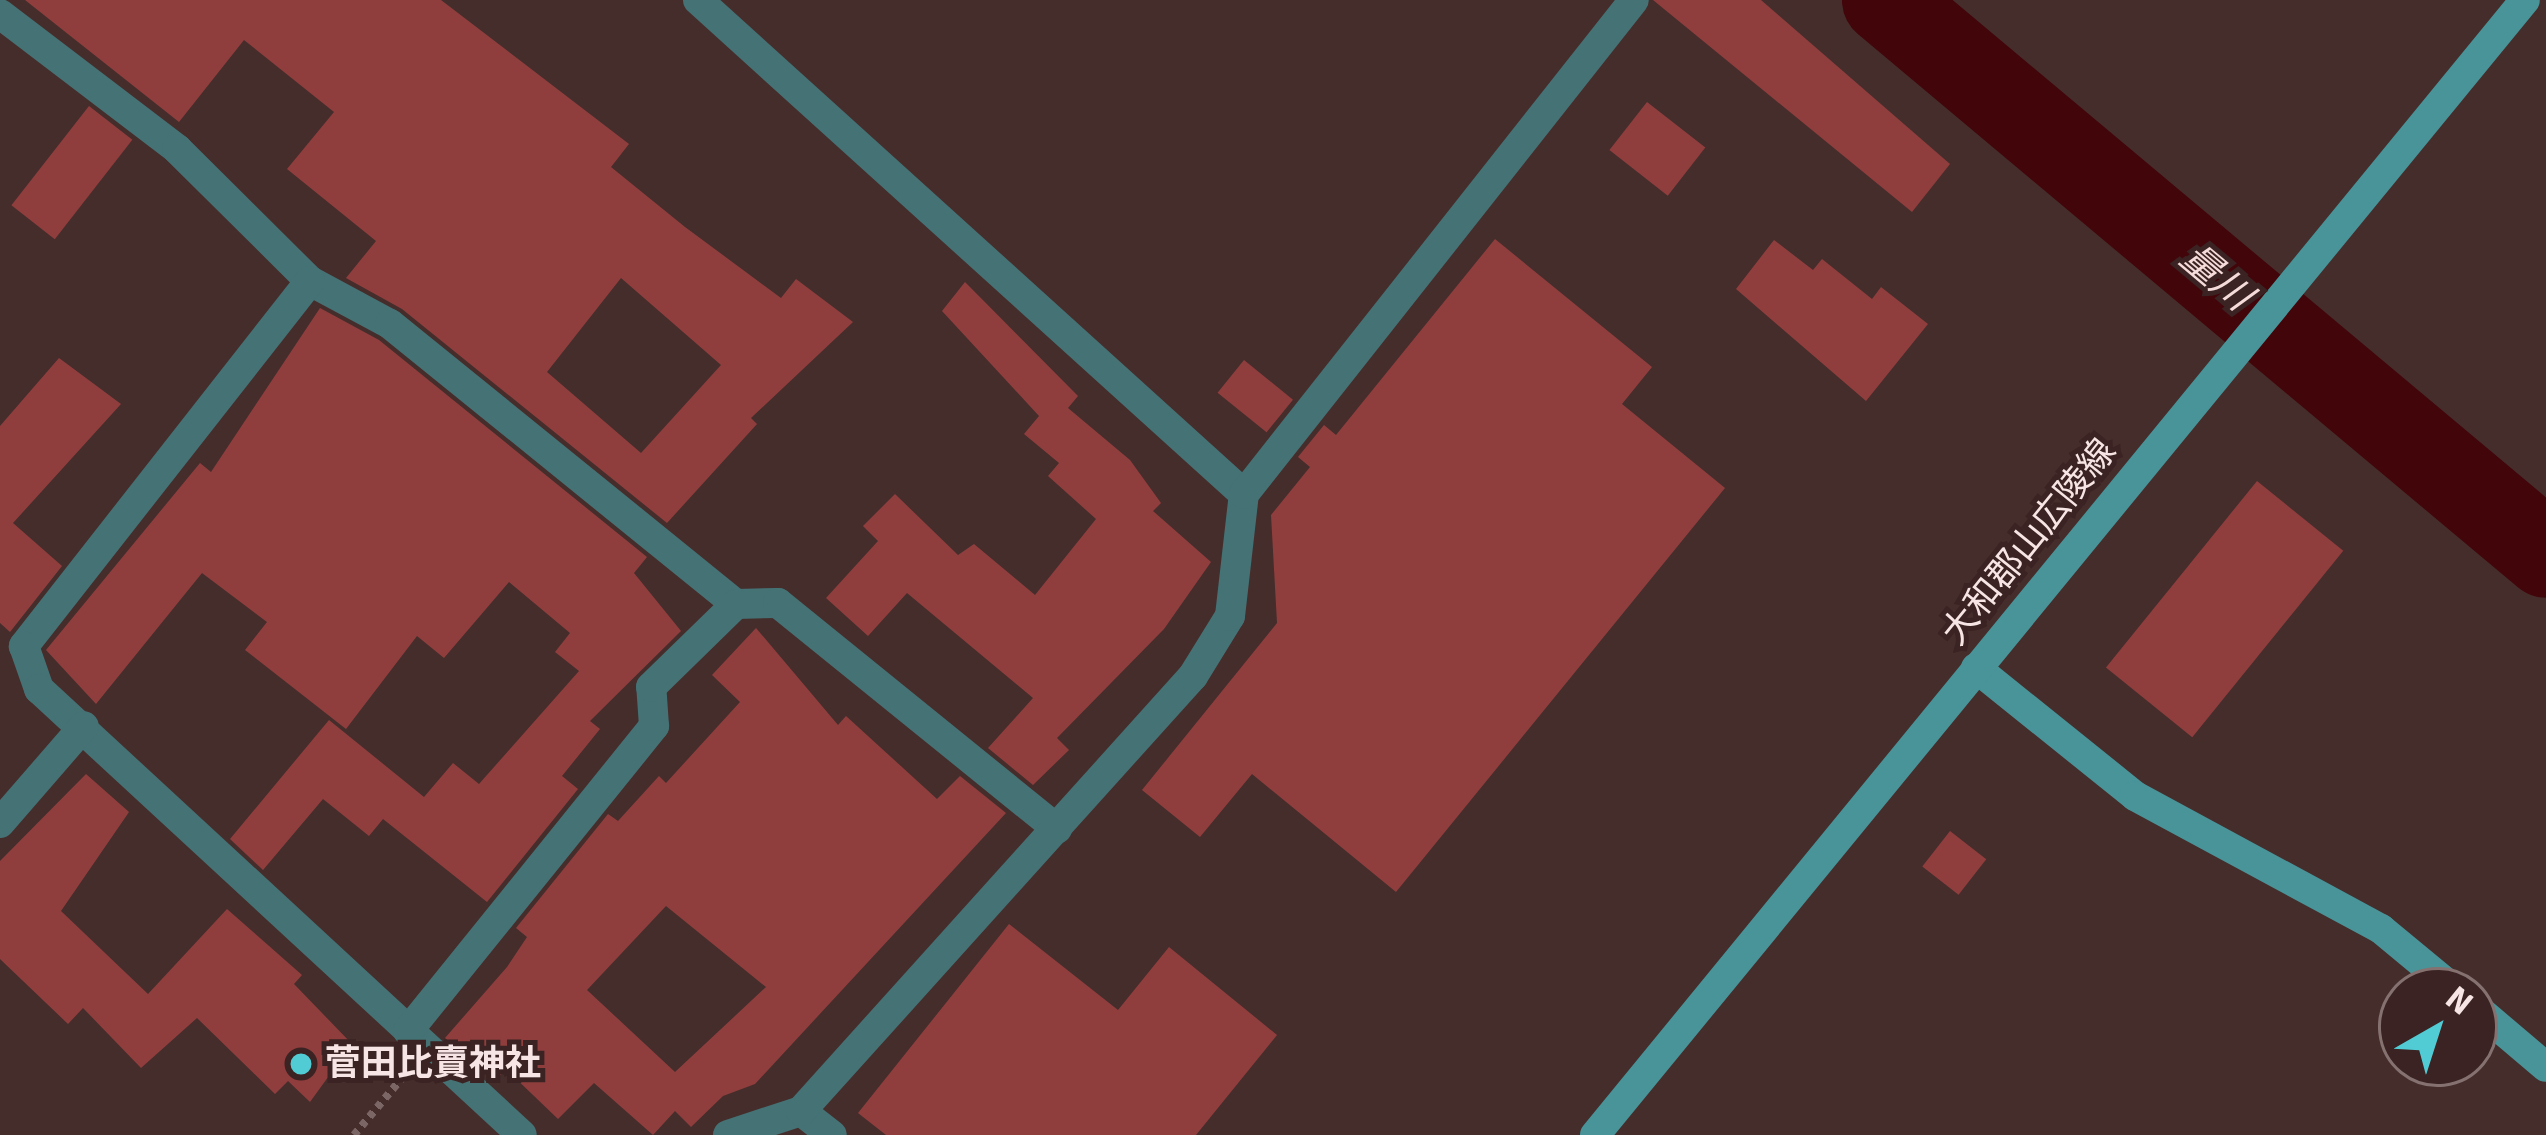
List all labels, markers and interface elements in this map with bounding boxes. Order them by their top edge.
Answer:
water label: 量川 [2171,234,2261,320]
street label: 大和郡山広陵線 [1933,430,2125,654]
north arrow [2378,967,2498,1087]
text: N [2437,978,2481,1024]
place label: 菅田比賣神社 [325,1042,541,1086]
marker: 菅田比賣神社 [288,1051,314,1077]

